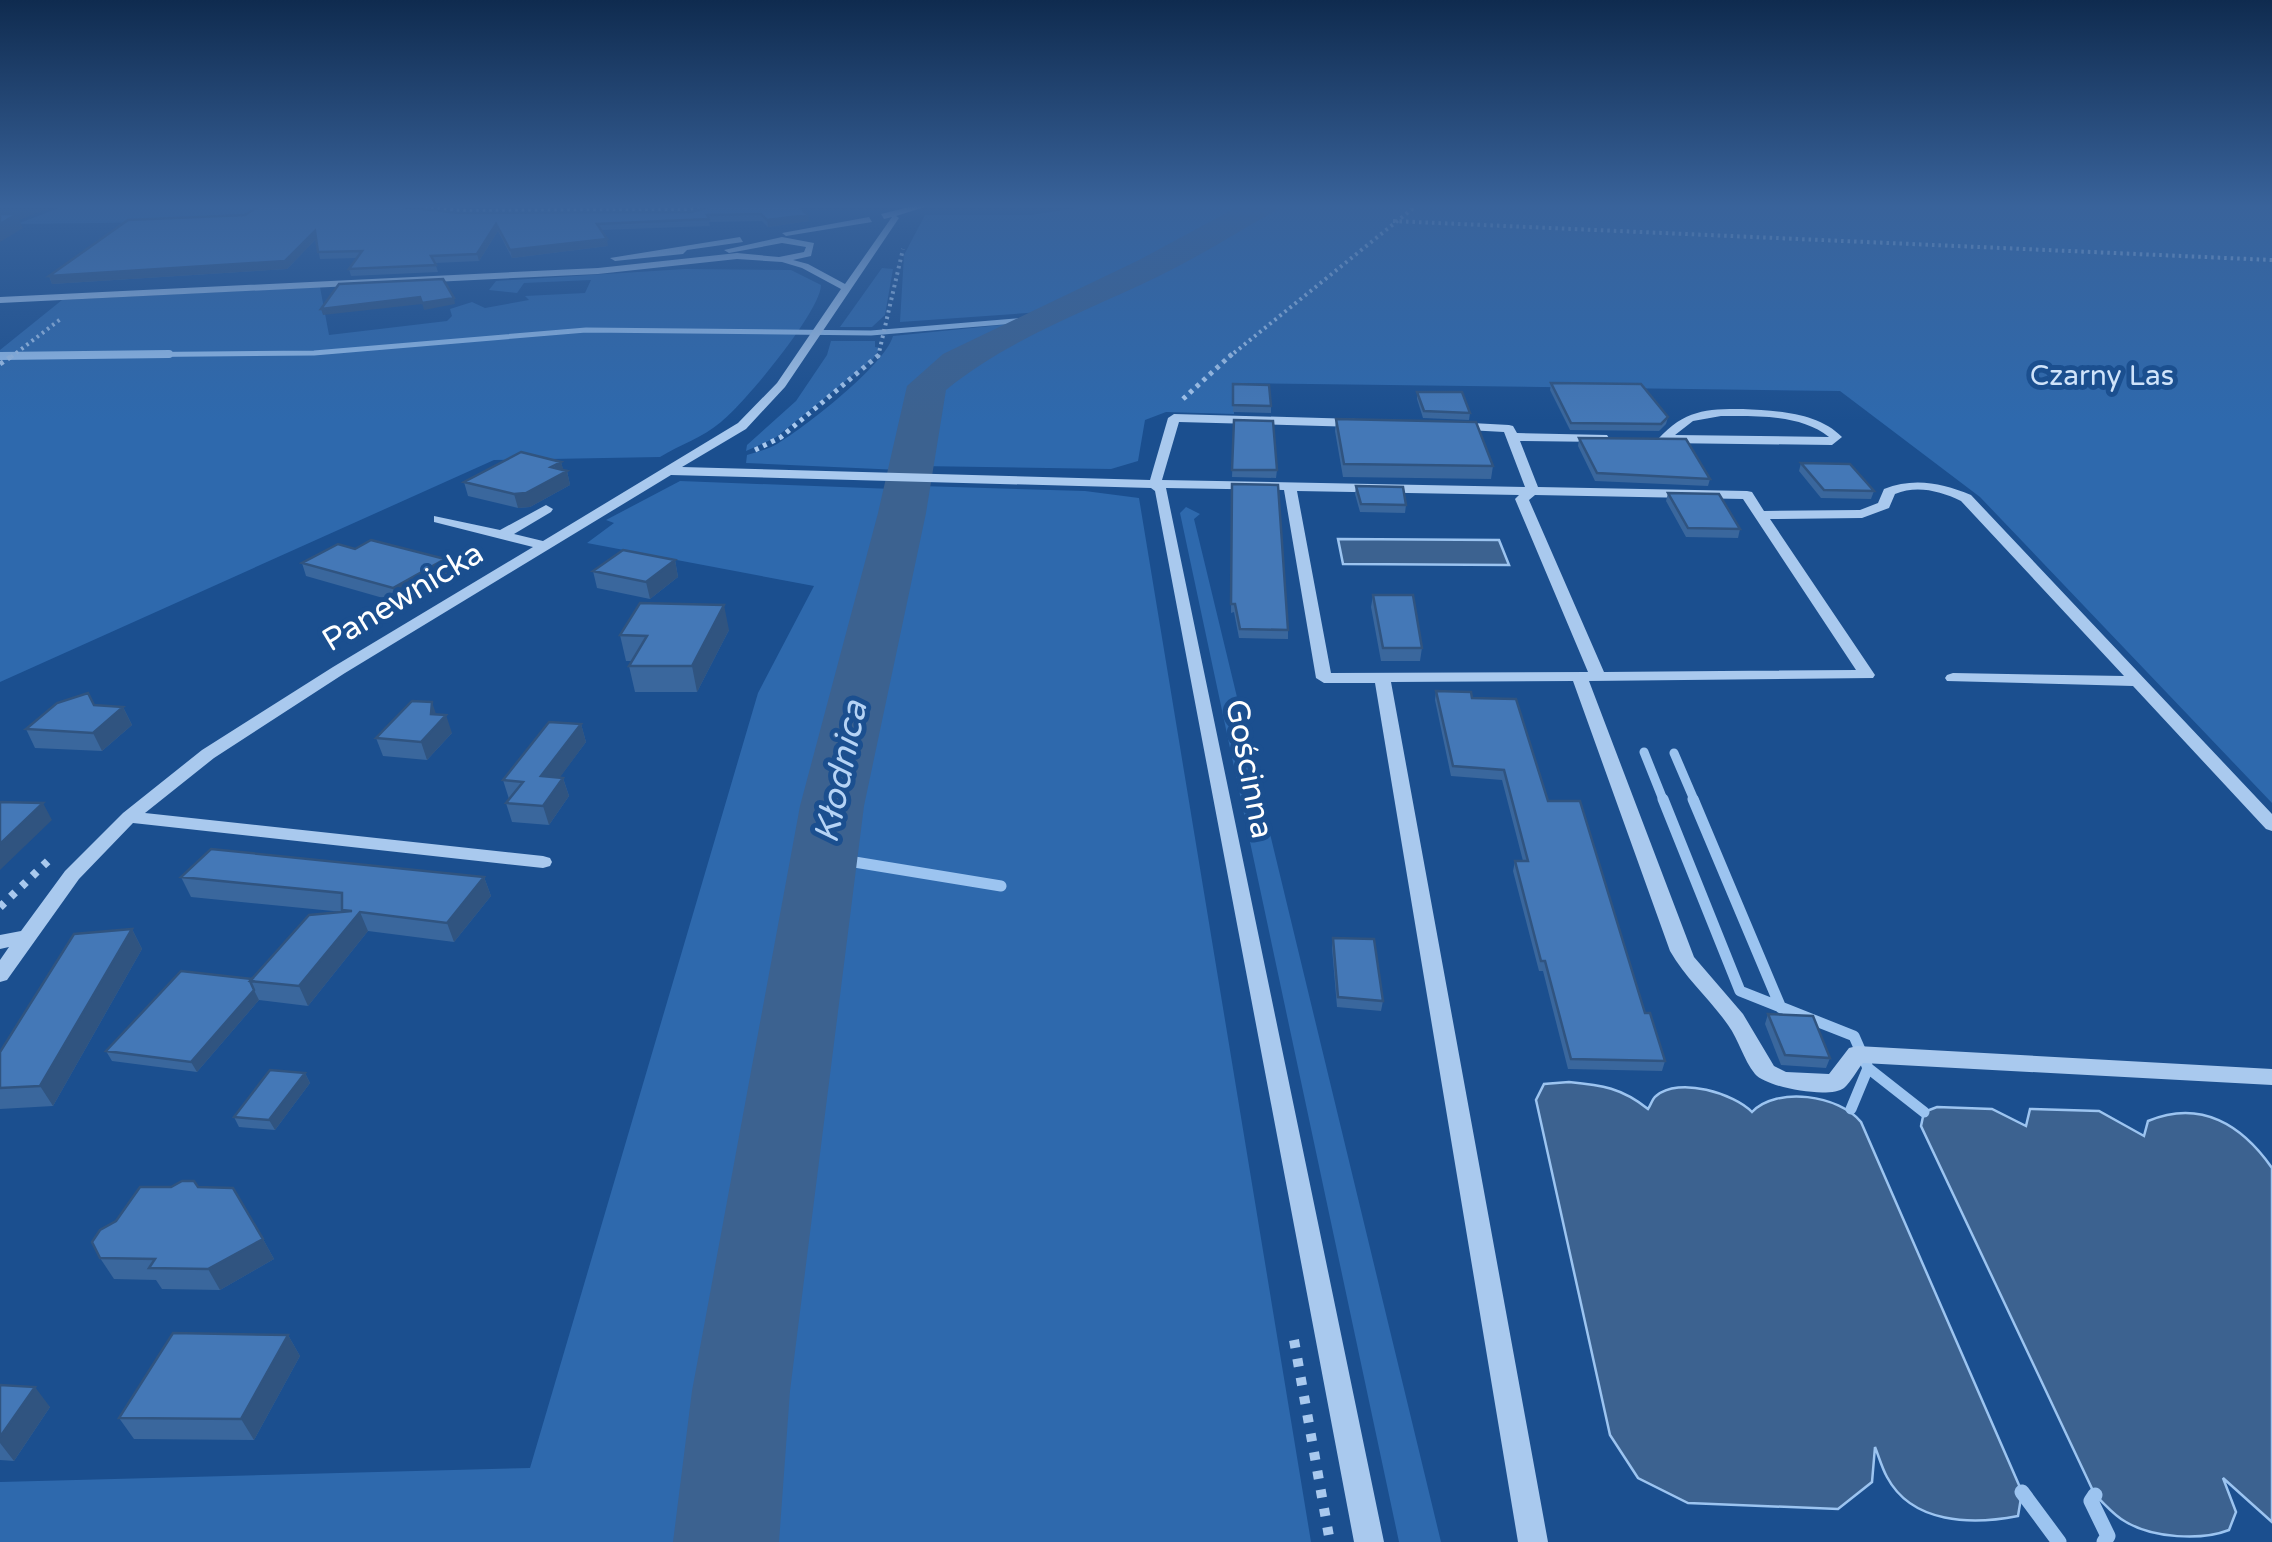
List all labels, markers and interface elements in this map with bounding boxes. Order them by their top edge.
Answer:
park label: Czarny Las [2030,359,2174,393]
street label: Panewnicka [316,534,490,660]
water label: Kłodnica [805,696,877,847]
street label: Gościnna [1217,696,1281,842]

